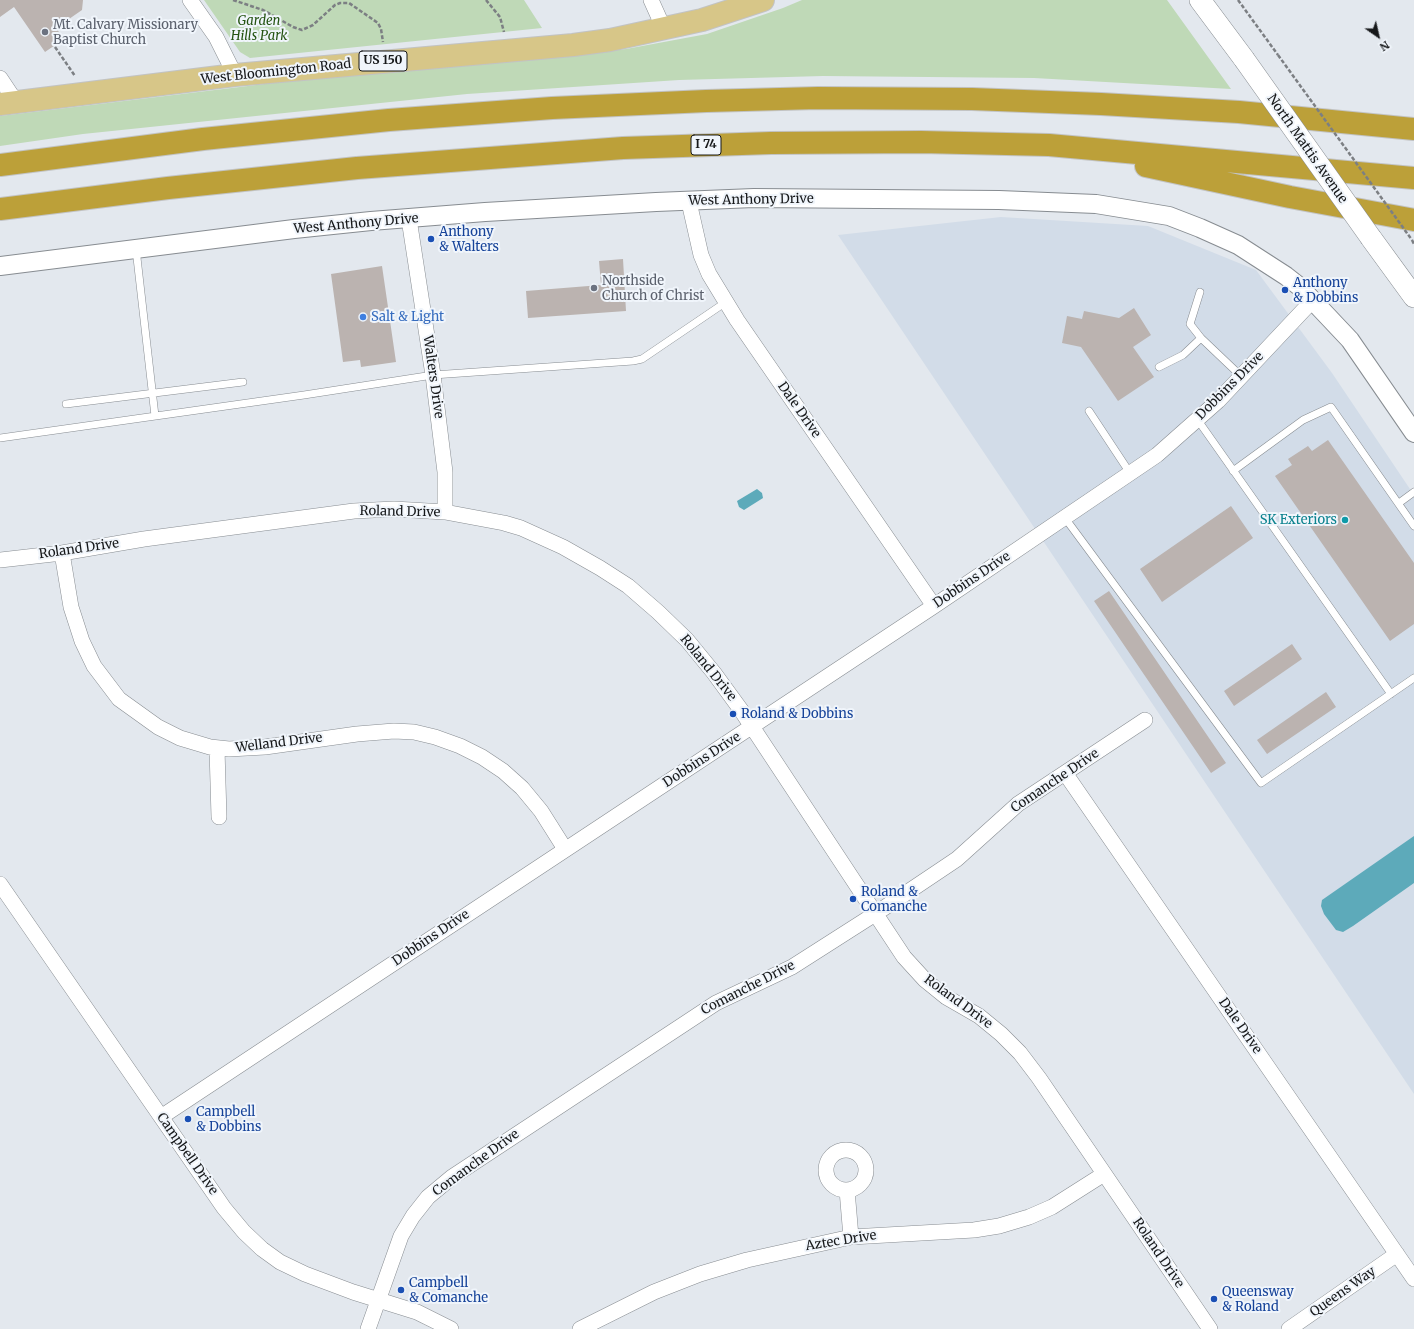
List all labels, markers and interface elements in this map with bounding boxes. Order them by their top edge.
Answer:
park label: Garden Hills Park [231,13,287,44]
north arrow [1358,16,1398,56]
place label: Mt. Calvary Missionary Baptist Church [53,17,198,48]
marker: Mt. Calvary Missionary Baptist Church [40,27,50,37]
text: N [1377,38,1392,54]
road number: US 150 [359,51,407,71]
street label: West Bloomington Road [200,56,352,88]
street label: North Mattis Avenue [1264,92,1350,206]
road number: I 74 [691,135,721,155]
street label: West Anthony Drive [688,191,814,209]
street label: West Anthony Drive [293,211,419,237]
place label: Anthony & Walters [439,224,499,255]
marker: Anthony & Walters [426,234,436,244]
place label: Northside Church of Christ [602,273,704,304]
place label: Anthony & Dobbins [1293,275,1358,306]
marker: Northside Church of Christ [589,283,599,293]
marker: Anthony & Dobbins [1280,285,1290,295]
place label: Salt & Light [371,309,444,325]
marker: Salt & Light [358,312,368,322]
street label: Walters Drive [419,334,447,420]
street label: Dobbins Drive [1193,349,1267,423]
street label: Dale Drive [774,379,824,441]
street label: Roland Drive [360,503,440,521]
place label: SK Exteriors [1260,512,1337,528]
marker: SK Exteriors [1340,515,1350,525]
street label: Roland Drive [38,536,120,562]
street label: Dobbins Drive [931,549,1013,611]
street label: Roland Drive [677,632,739,704]
place label: Roland & Dobbins [741,706,853,722]
marker: Roland & Dobbins [728,709,738,719]
street label: Dobbins Drive [660,729,744,791]
street label: Welland Drive [235,730,323,756]
street label: Comanche Drive [1008,746,1102,816]
place label: Roland & Comanche [861,884,927,915]
marker: Roland & Comanche [848,894,858,904]
street label: Dobbins Drive [390,907,472,969]
street label: Comanche Drive [699,958,797,1018]
street label: Roland Drive [921,972,995,1032]
street label: Dale Drive [1215,995,1265,1057]
place label: Campbell & Dobbins [196,1104,261,1135]
street label: Campbell Drive [153,1110,221,1198]
marker: Campbell & Dobbins [183,1114,193,1124]
street label: Comanche Drive [430,1126,522,1200]
street label: Roland Drive [1129,1215,1187,1291]
street label: Aztec Drive [804,1228,878,1254]
street label: Queens Way [1307,1264,1379,1320]
place label: Campbell & Comanche [409,1275,488,1306]
place label: Queensway & Roland [1222,1284,1294,1315]
marker: Campbell & Comanche [396,1285,406,1295]
marker: Queensway & Roland [1209,1294,1219,1304]

